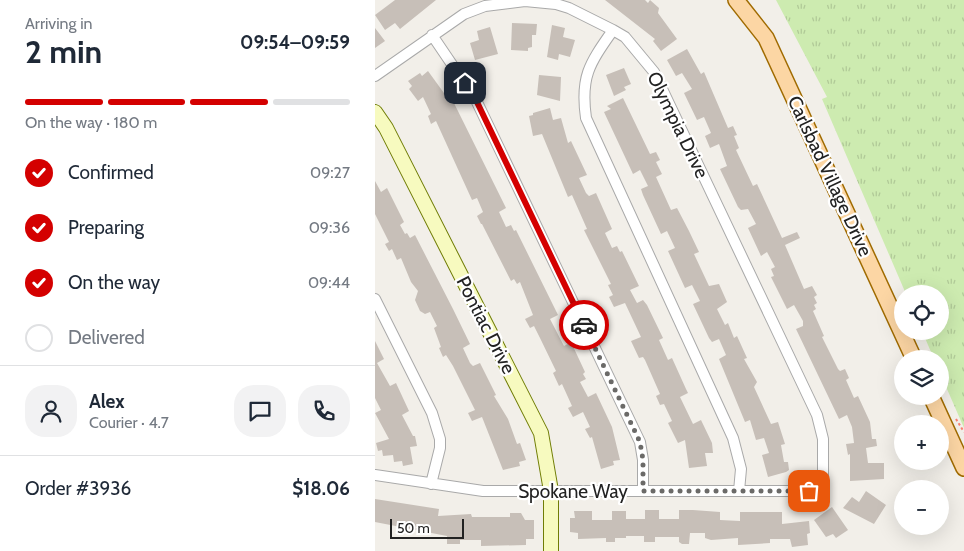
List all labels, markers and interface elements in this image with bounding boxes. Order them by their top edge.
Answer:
text: Arriving in [25,14,92,33]
text: 09:54–09:59 [240,31,350,54]
text: 2 min [25,32,102,71]
pin [444,62,486,104]
street label: Olympia Drive [642,68,714,182]
icon: home [451,69,479,97]
street label: Carlsbad Village Drive [783,92,877,260]
text: On the way · 180 m [25,113,157,132]
icon: check [25,159,53,187]
text: Confirmed [68,161,154,184]
text: 09:27 [310,163,350,182]
icon: check [25,214,53,242]
text: Preparing [68,216,144,239]
text: 09:36 [309,218,350,237]
icon: check [25,269,53,297]
text: On the way [68,271,160,294]
street label: Pontiac Drive [452,272,521,378]
text: 09:44 [308,273,350,292]
map controls [894,285,949,535]
button: locate [894,285,949,340]
courier [559,300,609,350]
icon: car [570,311,598,339]
text: Delivered [68,326,145,349]
button: layers [894,350,949,405]
button: person [25,385,77,437]
button: chat [234,385,286,437]
button: phone [298,385,350,437]
text: Alex [89,390,125,413]
text: Courier · 4.7 [89,413,169,432]
button: + [894,415,949,470]
pin [788,470,830,512]
text: Order #3936 [25,477,131,500]
text: $18.06 [292,477,350,500]
icon: bag [795,477,823,505]
street label: Spokane Way [518,480,628,503]
button: − [894,480,949,535]
scale bar [390,516,464,539]
text: 50 m [397,519,430,537]

